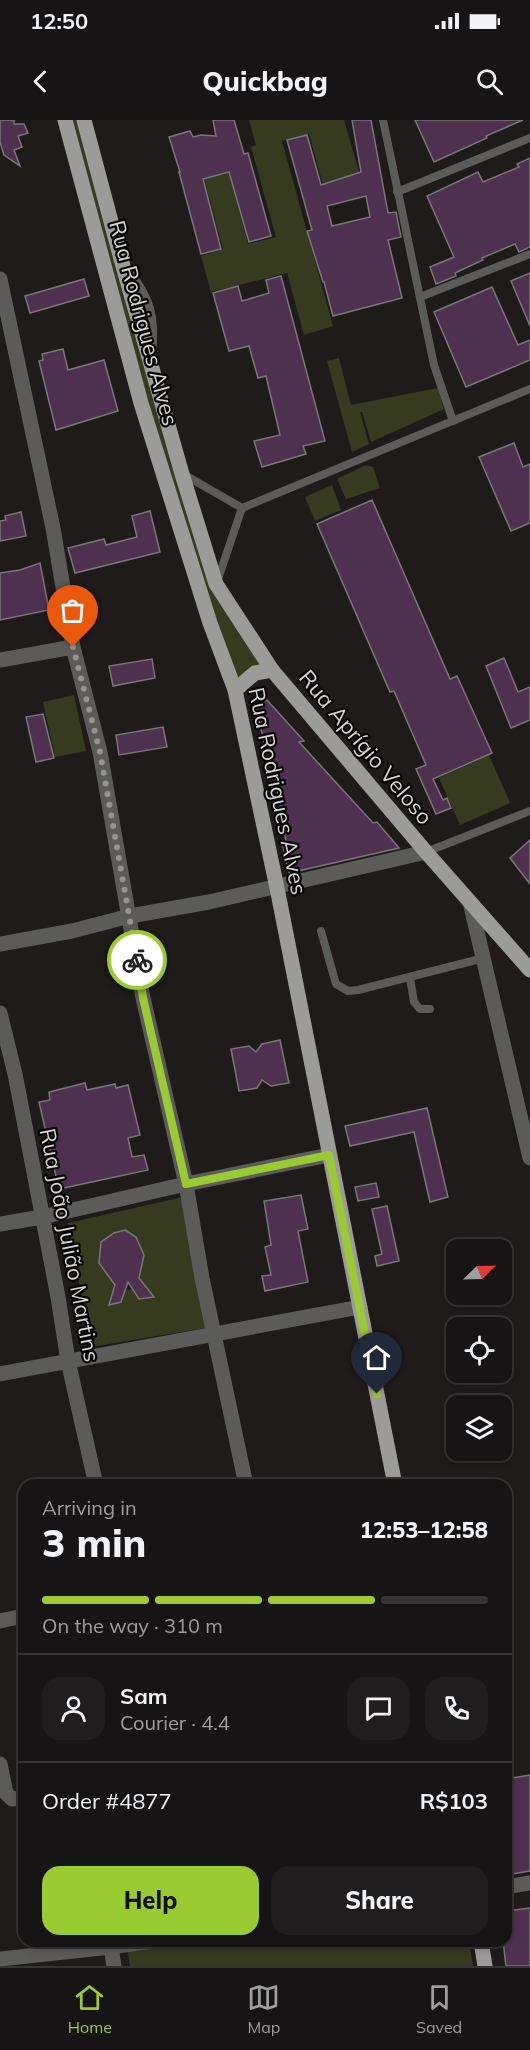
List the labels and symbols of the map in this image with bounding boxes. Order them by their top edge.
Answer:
street label: Rua Rodrigues Alves [103,217,185,429]
pin [47,585,98,647]
street label: Rua Aprígio Veloso [293,664,439,830]
street label: Rua Rodrigues Alves [242,685,314,897]
courier [107,930,167,990]
street label: Rua João Julião Martins [34,1126,106,1364]
north arrow [446,1239,512,1305]
pin [351,1332,402,1394]

